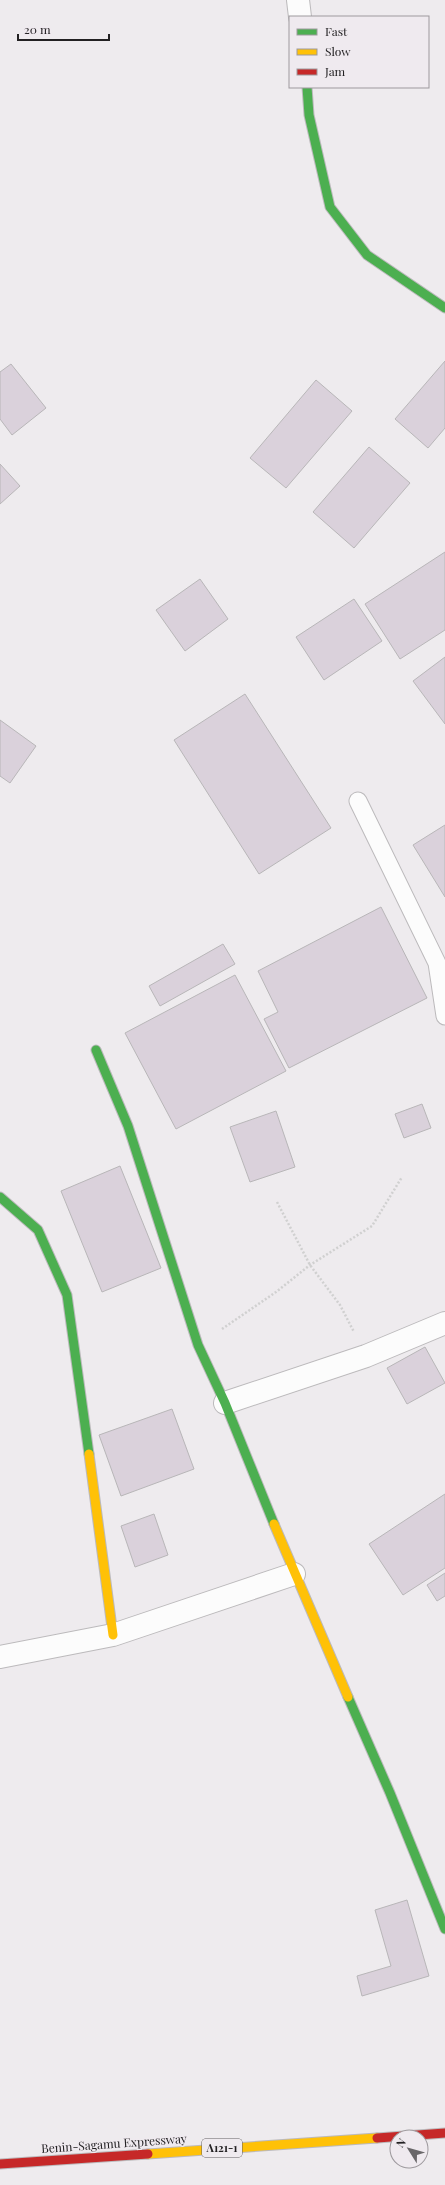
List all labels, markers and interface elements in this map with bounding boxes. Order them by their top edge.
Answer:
scale bar [18,16,109,42]
legend [289,16,429,88]
text: 20 m [24,21,51,37]
text: Fast [325,23,348,39]
text: Slow [325,43,351,59]
text: Jam [324,63,346,79]
north arrow [389,2129,429,2169]
street label: Benin-Sagamu Expressway [41,2130,187,2156]
text: N [392,2135,409,2150]
road number: A121-1 [202,2139,242,2157]

